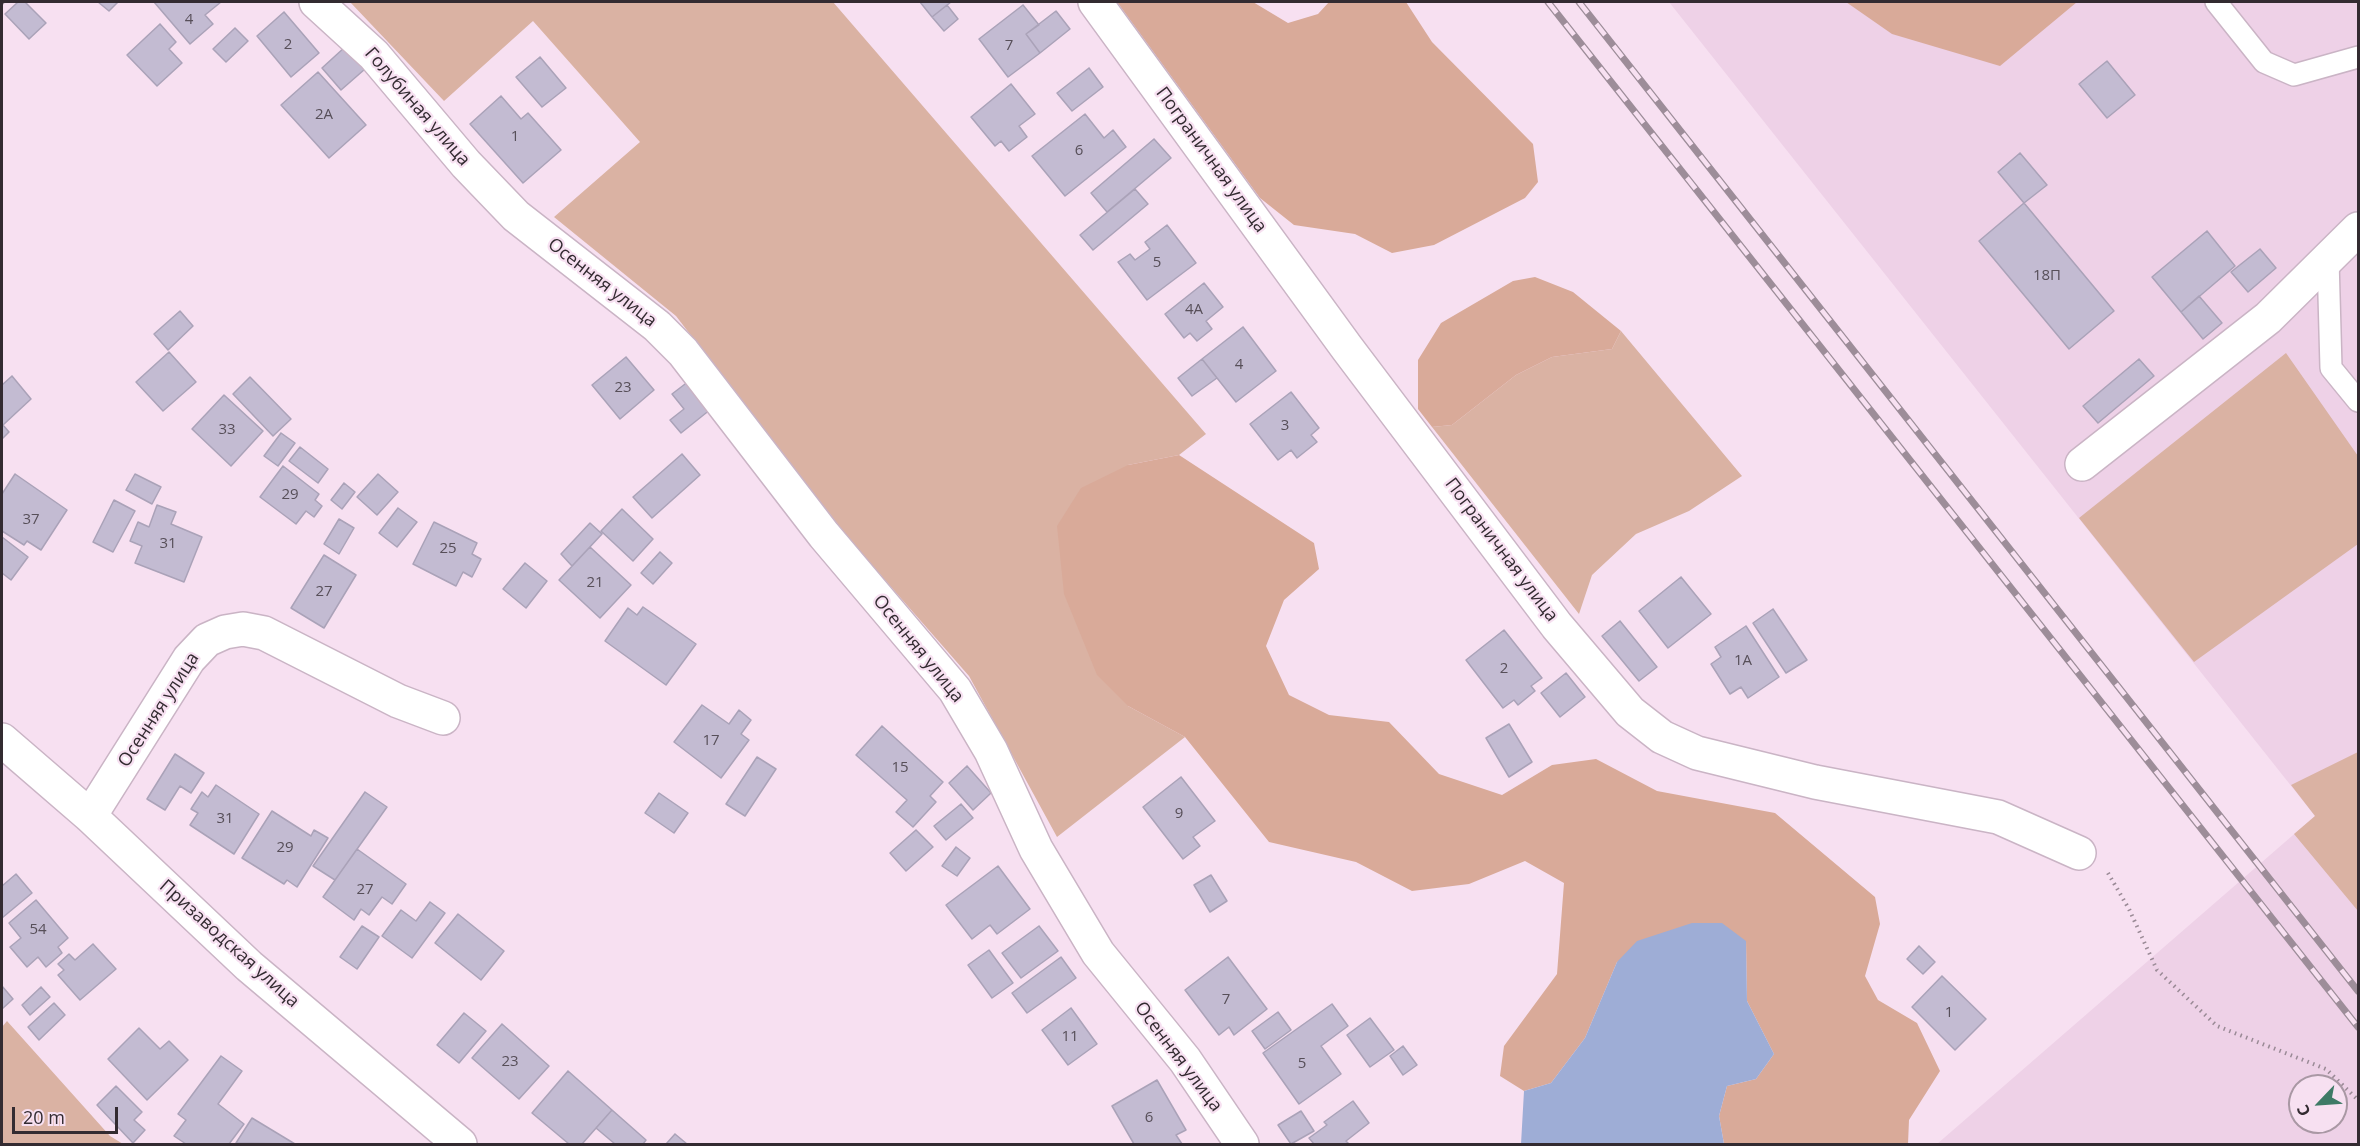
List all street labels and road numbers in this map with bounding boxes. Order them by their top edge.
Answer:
street label: Голубиная улица [360,43,474,171]
street label: Пограничная улица [1151,83,1271,237]
street label: Осенняя улица [543,234,661,332]
street label: Пограничная улица [1440,474,1562,626]
street label: Осенняя улица [868,591,968,707]
street label: Осенняя улица [114,649,204,771]
street label: Призаводская улица [155,876,303,1012]
street label: Осенняя улица [1130,998,1226,1116]

